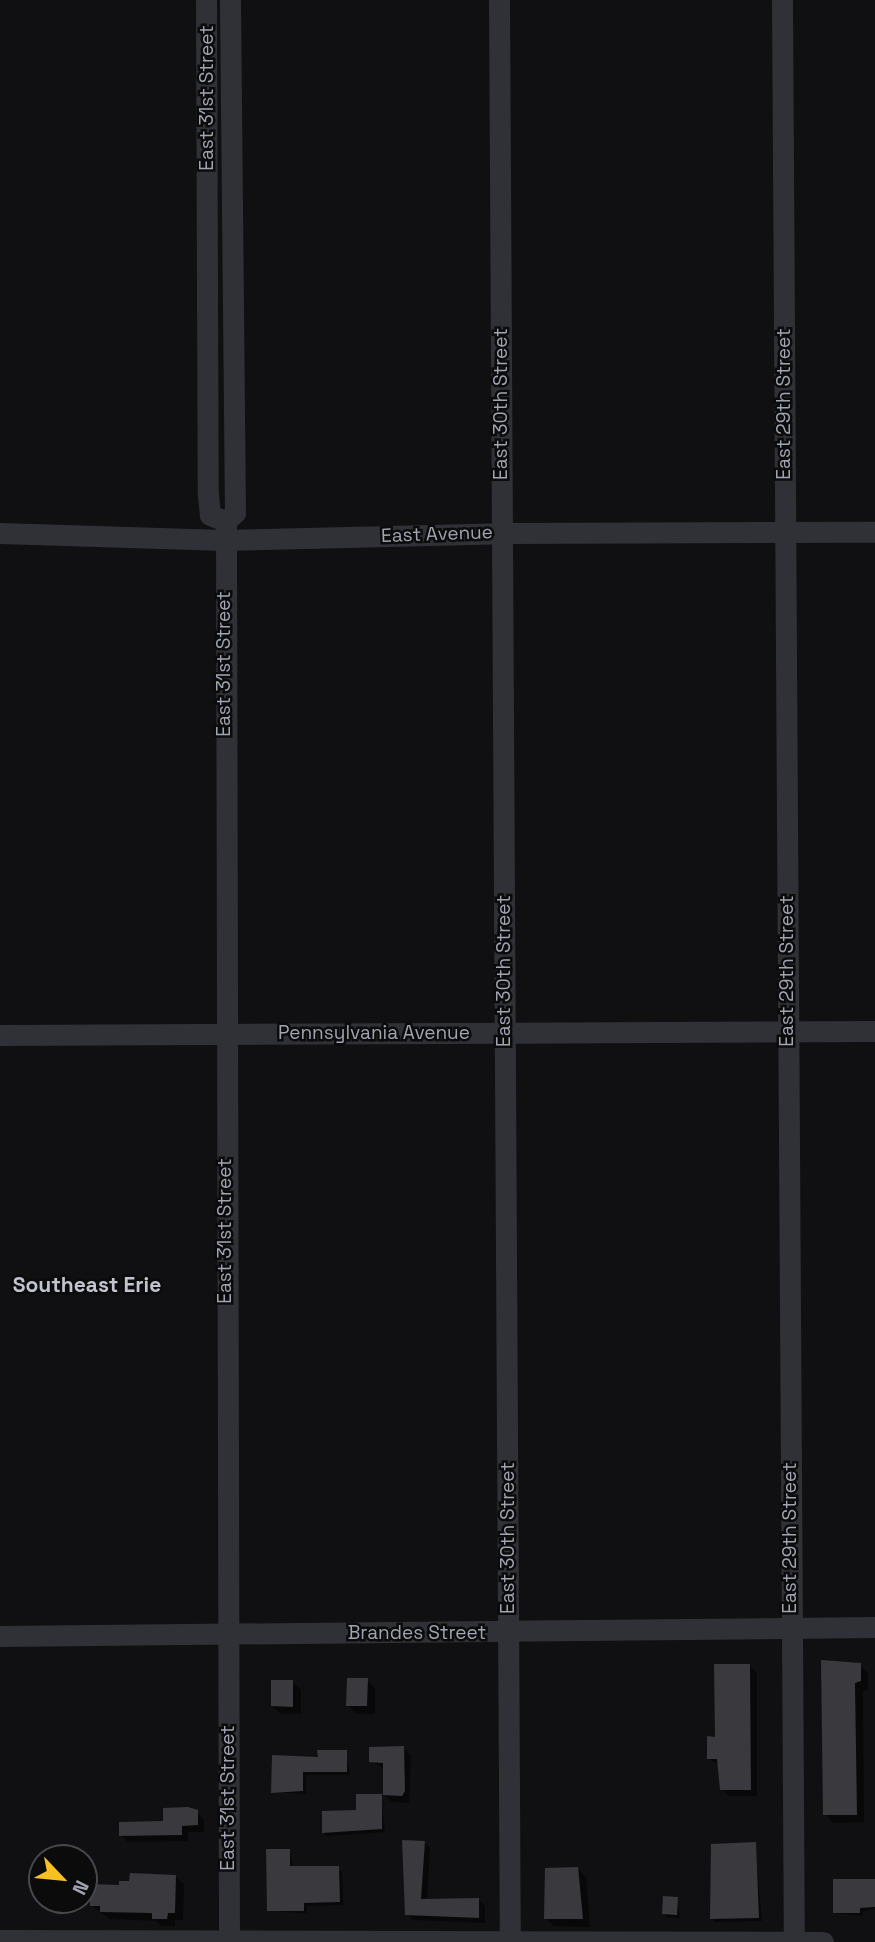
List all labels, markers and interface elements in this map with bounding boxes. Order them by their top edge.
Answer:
street label: East 31st Street [196,25,218,171]
street label: East 30th Street [490,328,512,480]
street label: East 29th Street [773,328,795,480]
street label: East Avenue [381,521,493,547]
street label: East 31st Street [213,591,235,737]
street label: East 30th Street [493,895,515,1047]
street label: East 29th Street [776,895,798,1047]
street label: Pennsylvania Avenue [278,1022,470,1044]
street label: East 31st Street [214,1158,236,1304]
district label: Southeast Erie [13,1272,161,1298]
street label: East 30th Street [497,1462,519,1614]
street label: East 29th Street [779,1462,801,1614]
street label: Brandes Street [348,1622,486,1644]
street label: East 31st Street [217,1725,239,1871]
north arrow [28,1844,98,1914]
text: N [67,1876,95,1899]

